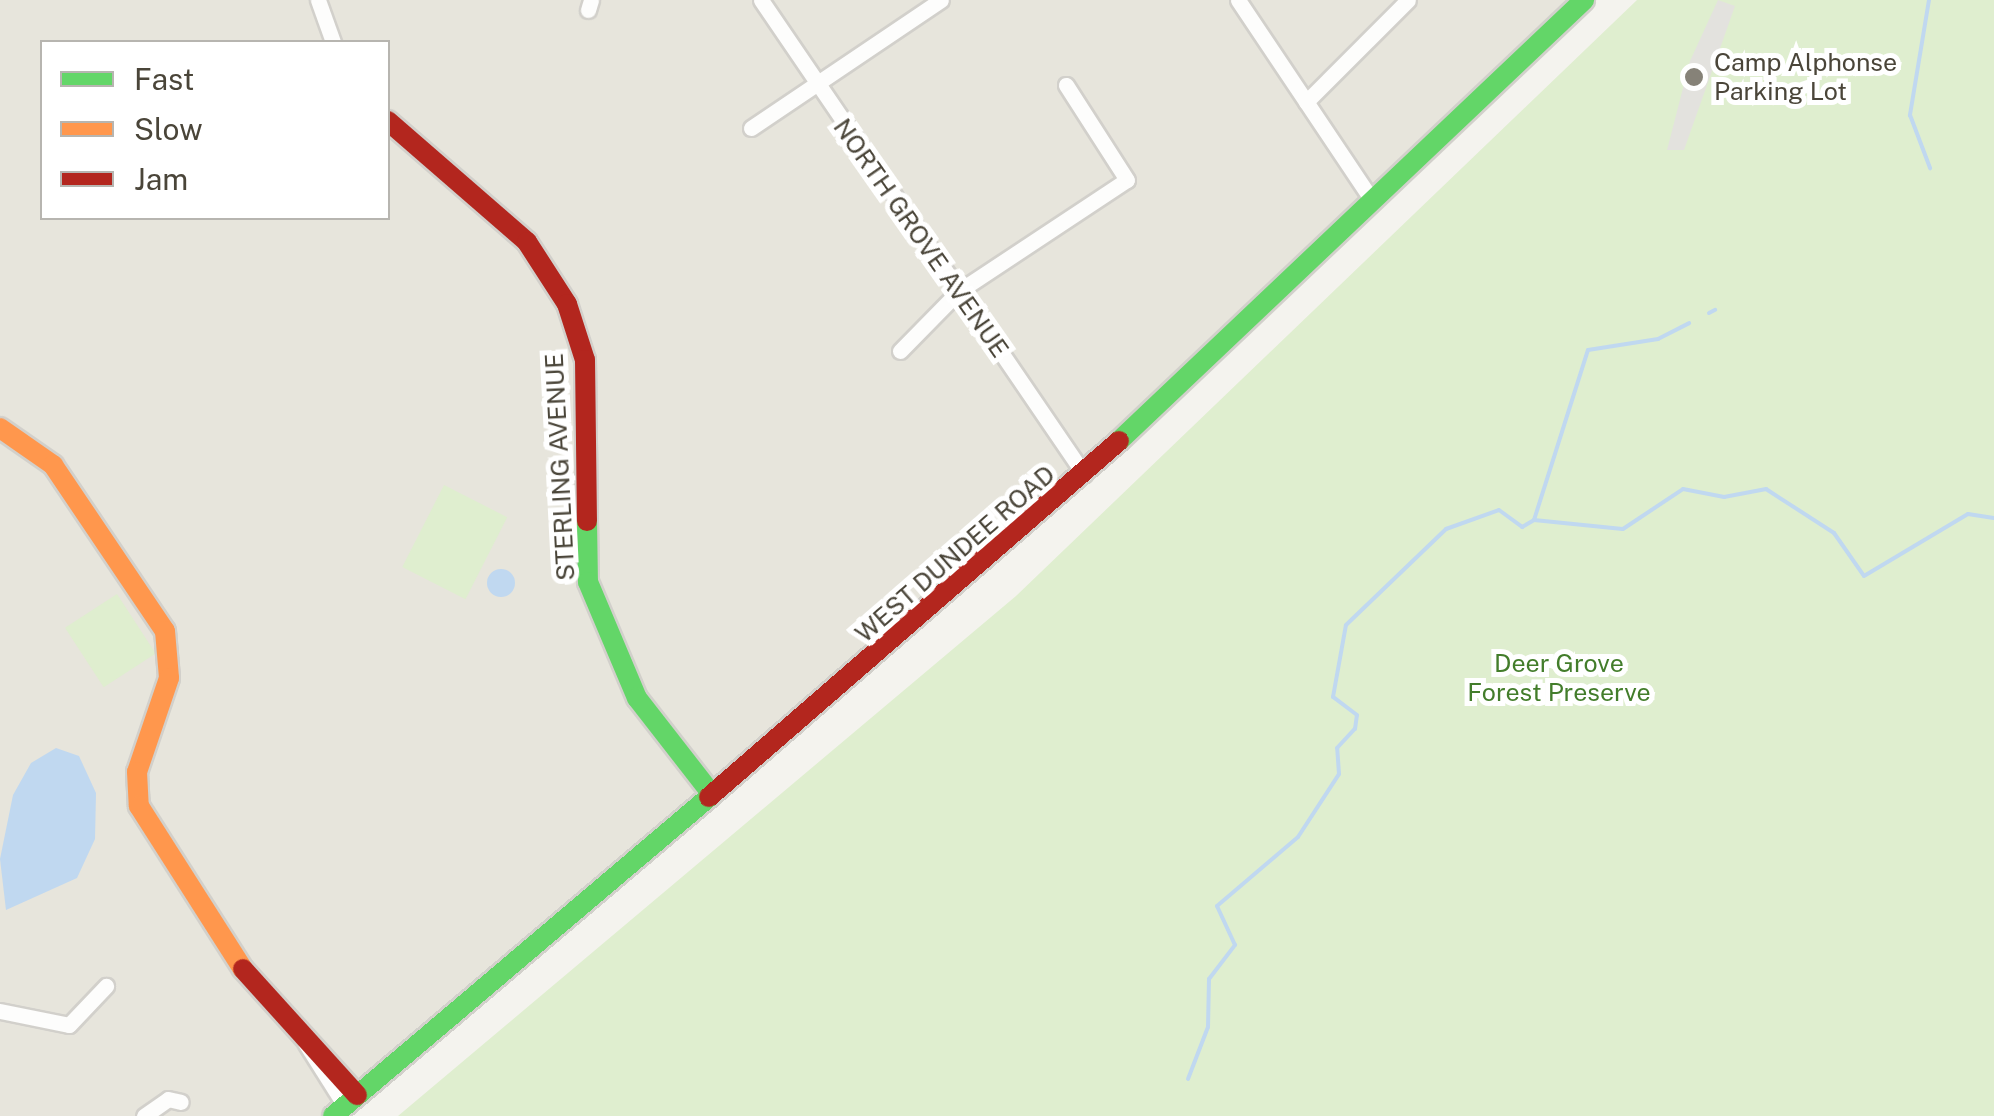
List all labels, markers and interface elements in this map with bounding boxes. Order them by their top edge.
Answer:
legend [40,40,390,220]
place label: Camp Alphonse Parking Lot [1714,48,1897,107]
text: Fast [134,61,194,97]
marker: Camp Alphonse Parking Lot [1683,66,1705,88]
text: Slow [134,111,203,147]
street label: NORTH GROVE AVENUE [827,113,1015,363]
text: Jam [134,161,188,197]
street label: STERLING AVENUE [539,353,581,581]
street label: WEST DUNDEE ROAD [849,459,1061,649]
park label: Deer Grove Forest Preserve [1467,649,1651,708]

